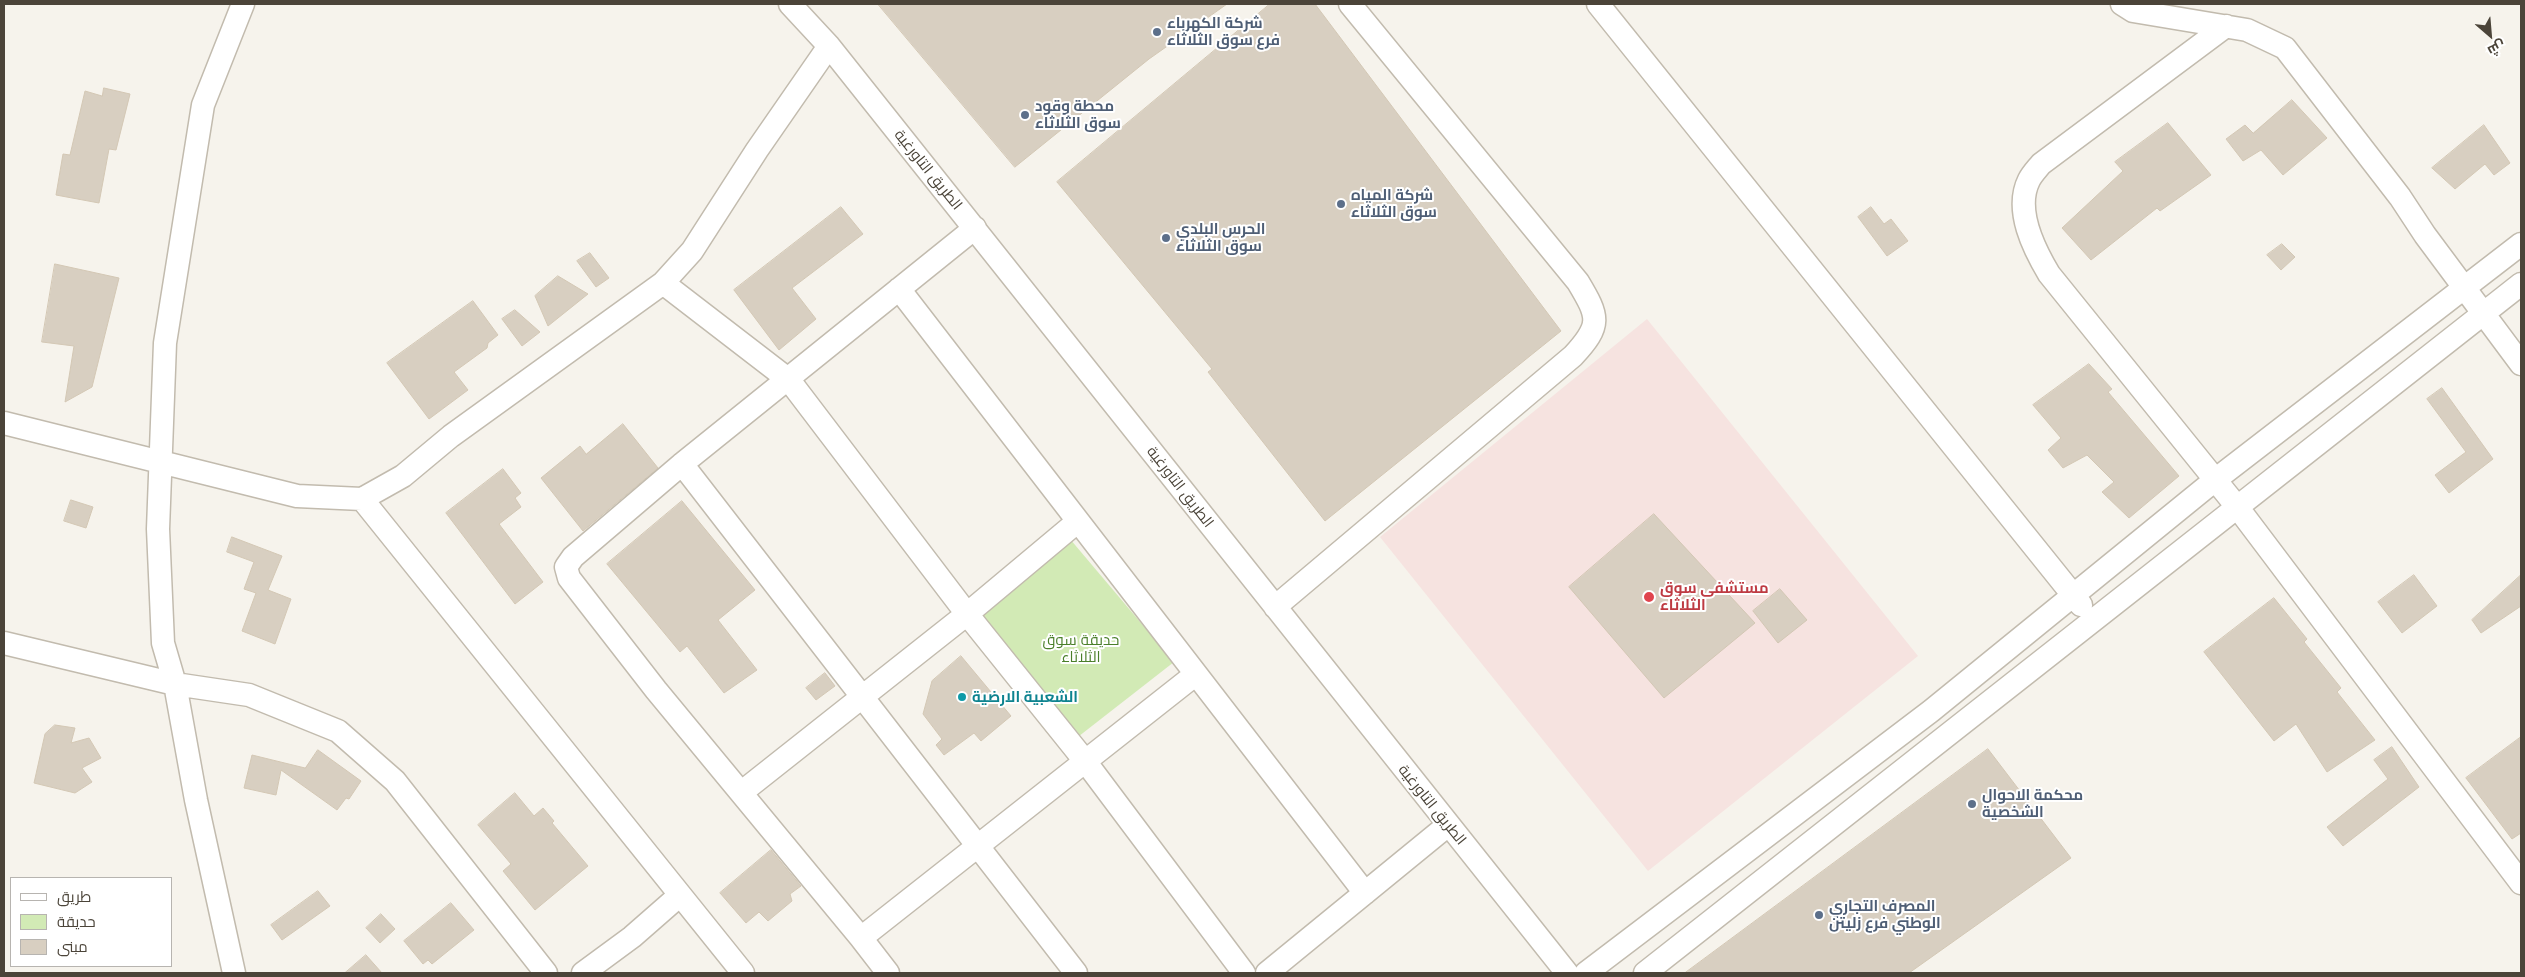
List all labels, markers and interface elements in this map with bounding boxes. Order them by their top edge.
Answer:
north arrow [2465,10,2515,60]
place label: شركة الكهرباء فرع سوق الثلاثاء [1167,14,1280,49]
marker: شركة الكهرباء فرع سوق الثلاثاء [1151,26,1163,38]
text: ش [2485,37,2509,60]
place label: محطة وقود سوق الثلاثاء [1035,97,1121,132]
marker: محطة وقود سوق الثلاثاء [1019,109,1031,121]
street label: الطريق التاورغية [890,126,966,214]
place label: شركة المياه سوق الثلاثاء [1351,186,1437,221]
marker: شركة المياه سوق الثلاثاء [1335,198,1347,210]
place label: الحرس البلدي سوق الثلاثاء [1176,220,1265,255]
marker: الحرس البلدي سوق الثلاثاء [1160,232,1172,244]
street label: الطريق التاورغية [1143,443,1217,531]
place label: مستشفى سوق الثلاثاء [1660,579,1769,614]
marker: مستشفى سوق الثلاثاء [1642,590,1656,604]
park label: حديقة سوق الثلاثاء [1043,631,1119,666]
place label: الشعبية الارضية [972,688,1078,706]
marker: الشعبية الارضية [956,691,968,703]
street label: الطريق التاورغية [1394,761,1470,849]
place label: محكمة الاحوال الشخصية [1982,786,2083,821]
marker: محكمة الاحوال الشخصية [1966,798,1978,810]
legend [10,877,172,967]
text: طريق [57,887,91,906]
place label: المصرف التجاري الوطني فرع زليتن [1829,897,1941,932]
marker: المصرف التجاري الوطني فرع زليتن [1813,909,1825,921]
text: حديقة [57,912,96,931]
text: مبنى [57,937,88,956]

